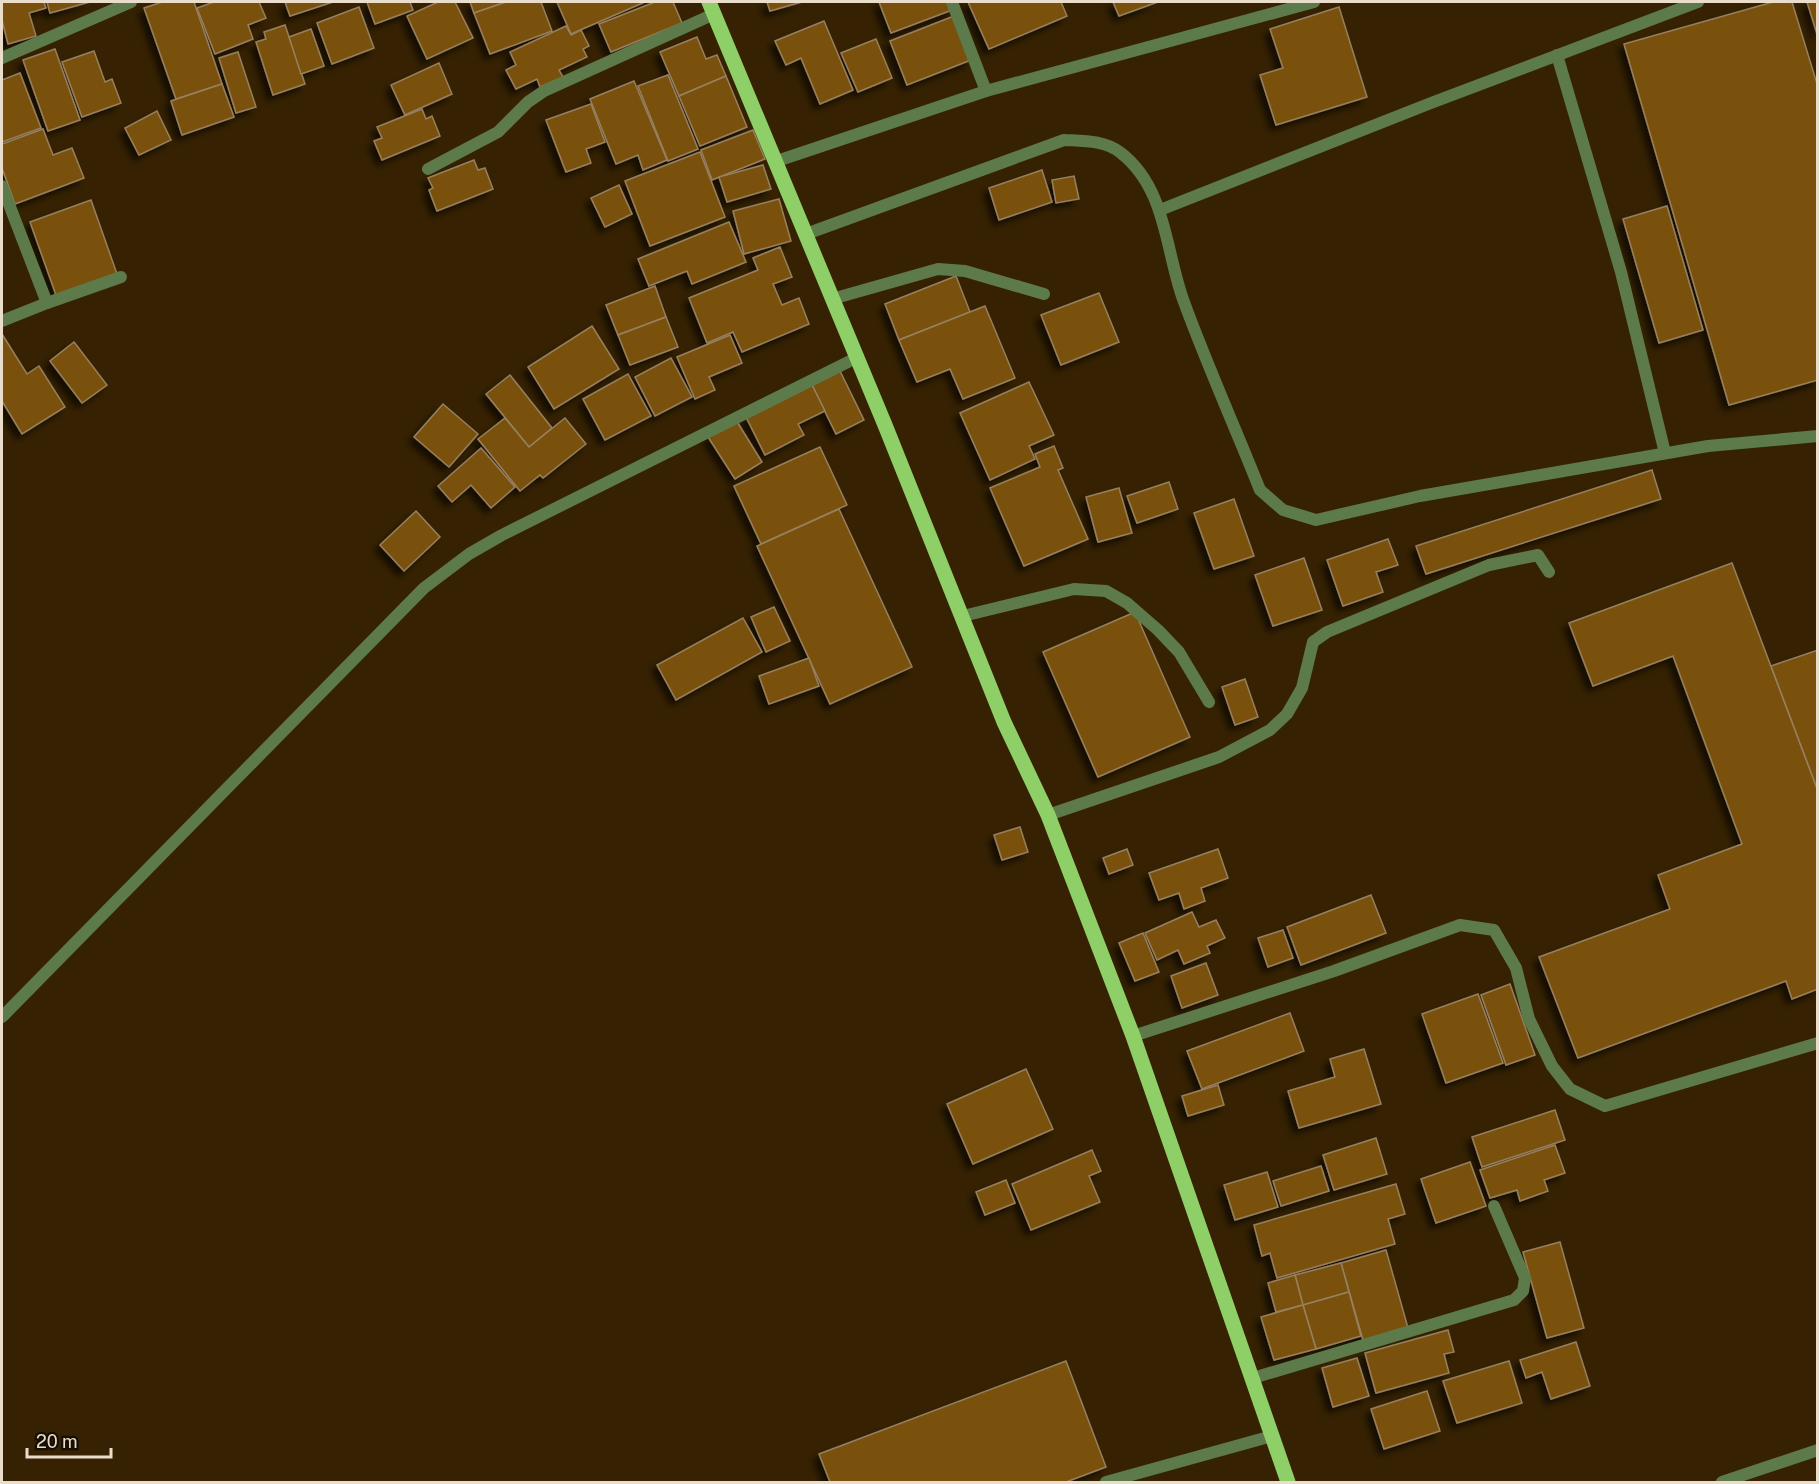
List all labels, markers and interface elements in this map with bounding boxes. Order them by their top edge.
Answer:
scale bar [27,1421,111,1459]
text: 20 m [36,1431,78,1452]

